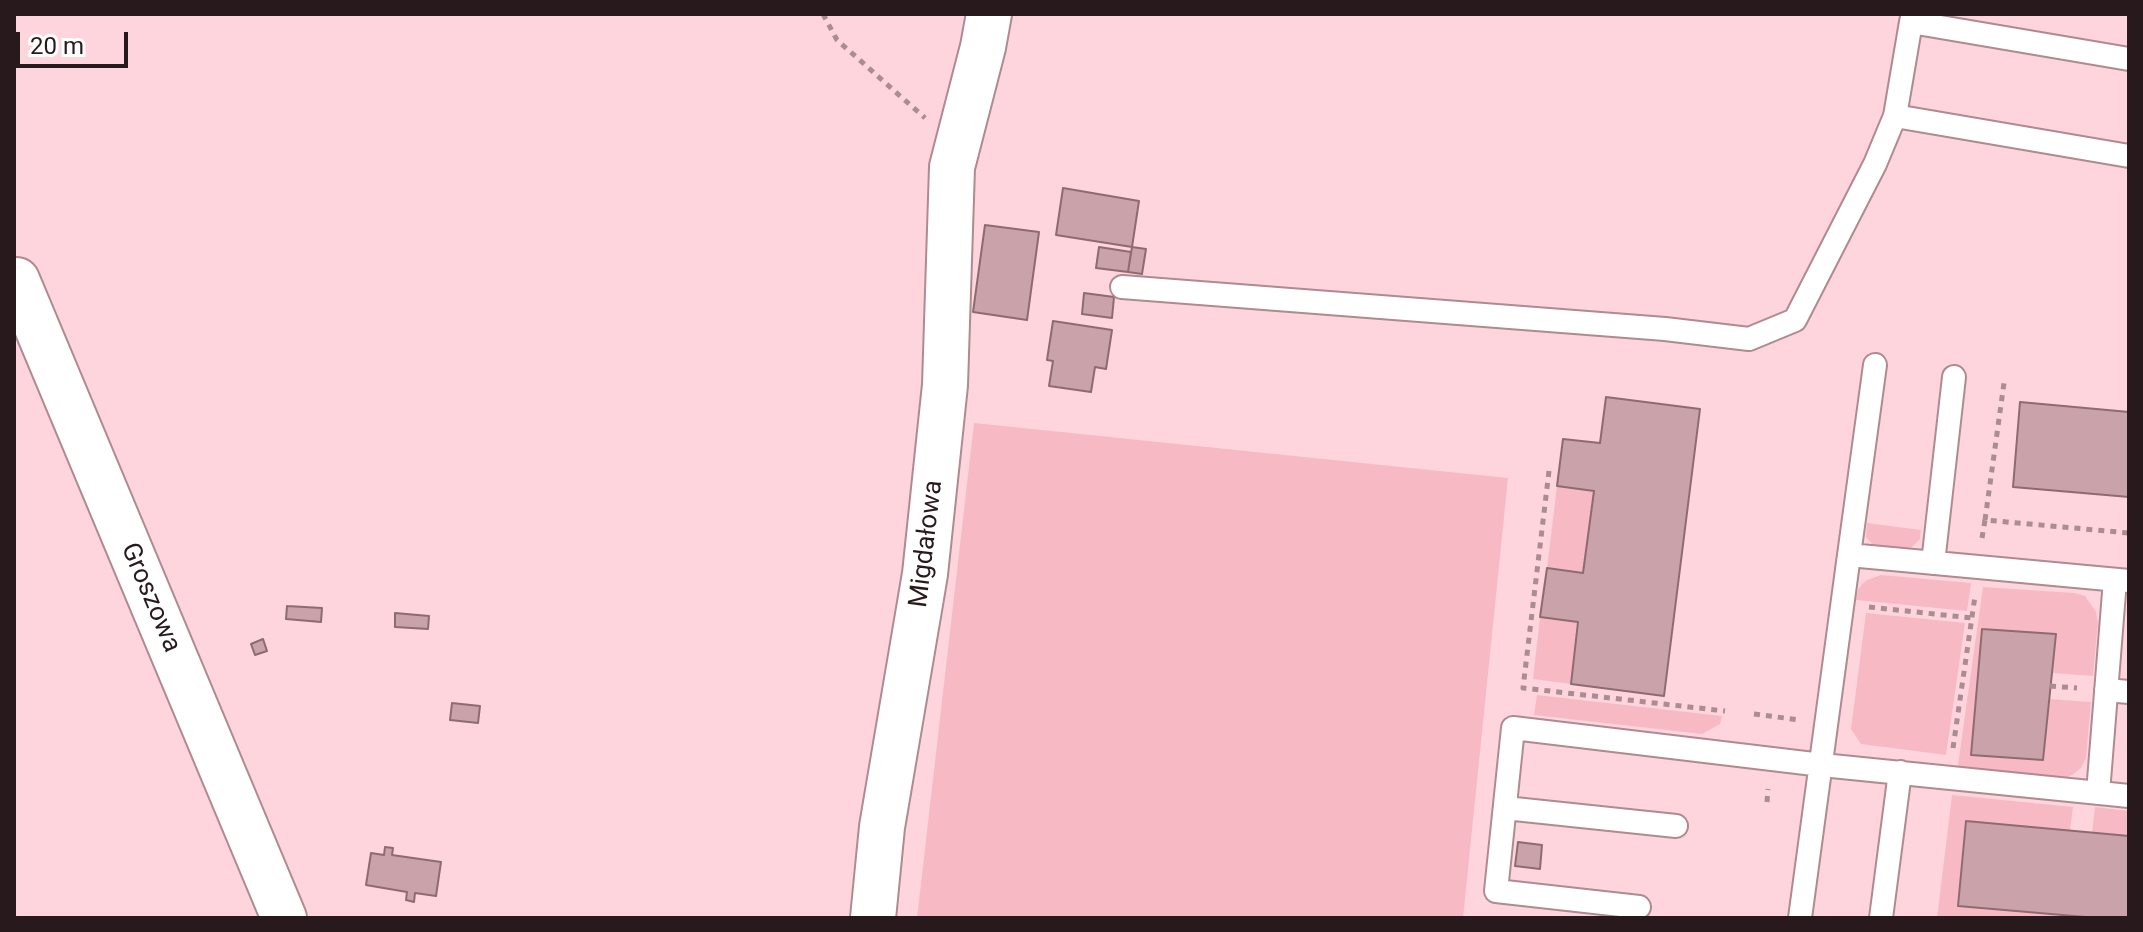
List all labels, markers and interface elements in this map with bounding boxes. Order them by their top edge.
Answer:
scale bar [20,16,132,66]
text: 20 m [30,32,84,60]
street label: Migdałowa [904,479,950,609]
street label: Groszowa [113,539,187,657]

